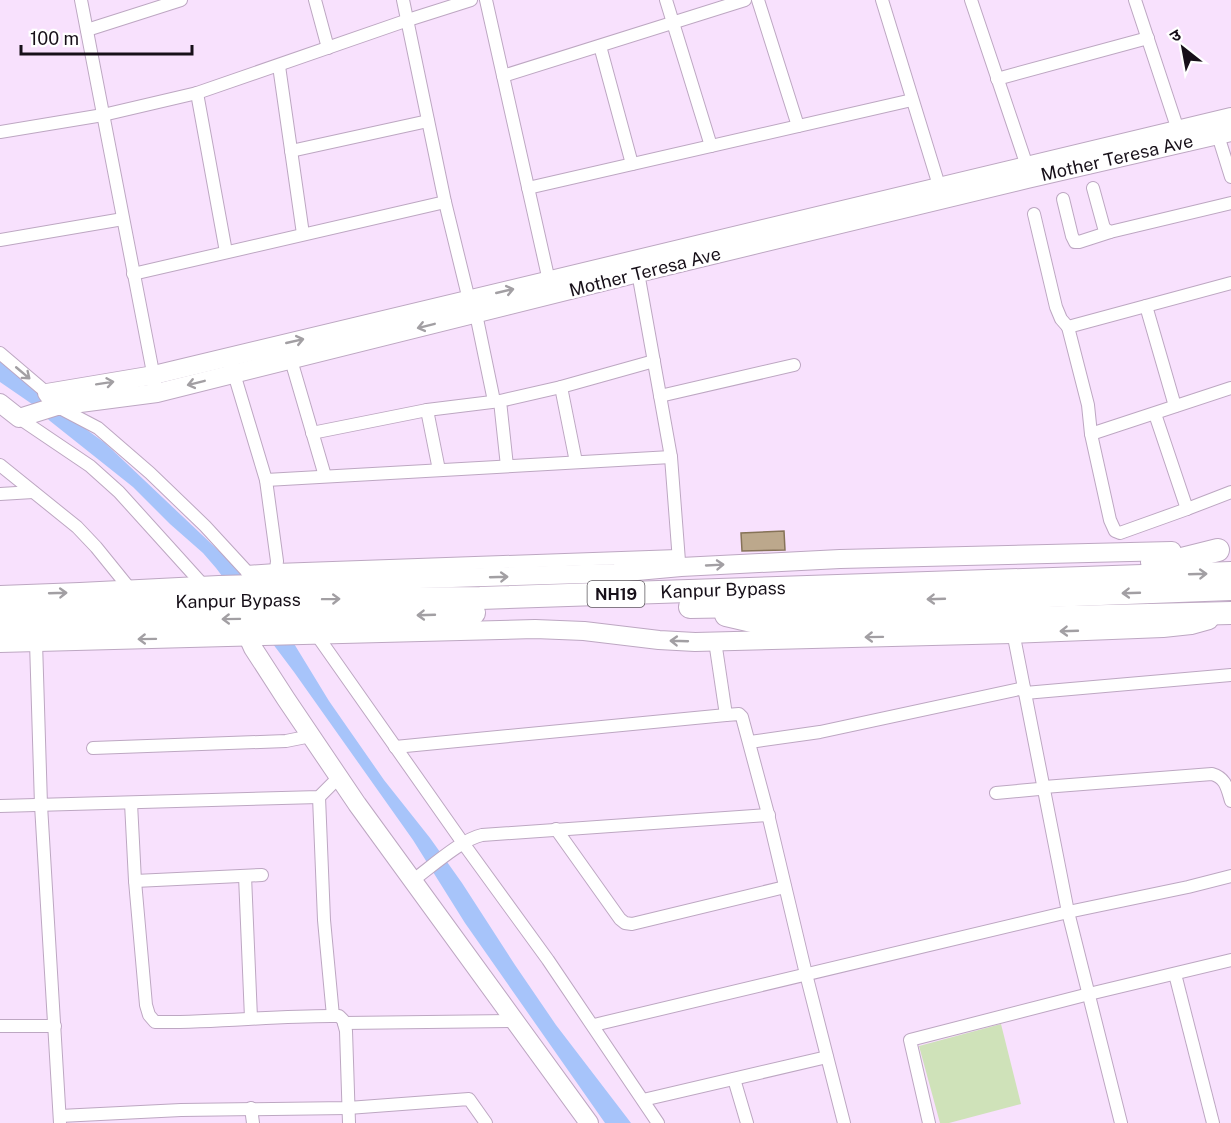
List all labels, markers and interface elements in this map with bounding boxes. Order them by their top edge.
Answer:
scale bar [21,18,192,56]
north arrow [1153,18,1213,78]
text: उ [1167,25,1185,46]
text: 100 m [30,28,79,49]
street label: Mother Teresa Ave [1039,130,1195,185]
street label: Mother Teresa Ave [567,243,723,301]
one-way arrow [495,285,514,297]
one-way arrow [417,320,436,332]
one-way arrow [285,335,304,347]
one-way arrow [15,366,30,380]
one-way arrow [94,377,114,388]
one-way arrow [187,378,206,390]
one-way arrow [705,560,725,571]
one-way arrow [1187,569,1207,580]
one-way arrow [489,571,509,582]
street label: Kanpur Bypass [660,577,786,602]
road number: NH19 [588,581,644,607]
one-way arrow [48,587,68,599]
one-way arrow [1121,587,1141,598]
street label: Kanpur Bypass [175,589,301,612]
one-way arrow [321,594,341,605]
one-way arrow [926,594,946,605]
one-way arrow [416,609,436,620]
one-way arrow [221,613,241,625]
one-way arrow [1060,626,1080,637]
one-way arrow [865,631,885,643]
one-way arrow [138,634,158,645]
one-way arrow [670,635,690,647]

